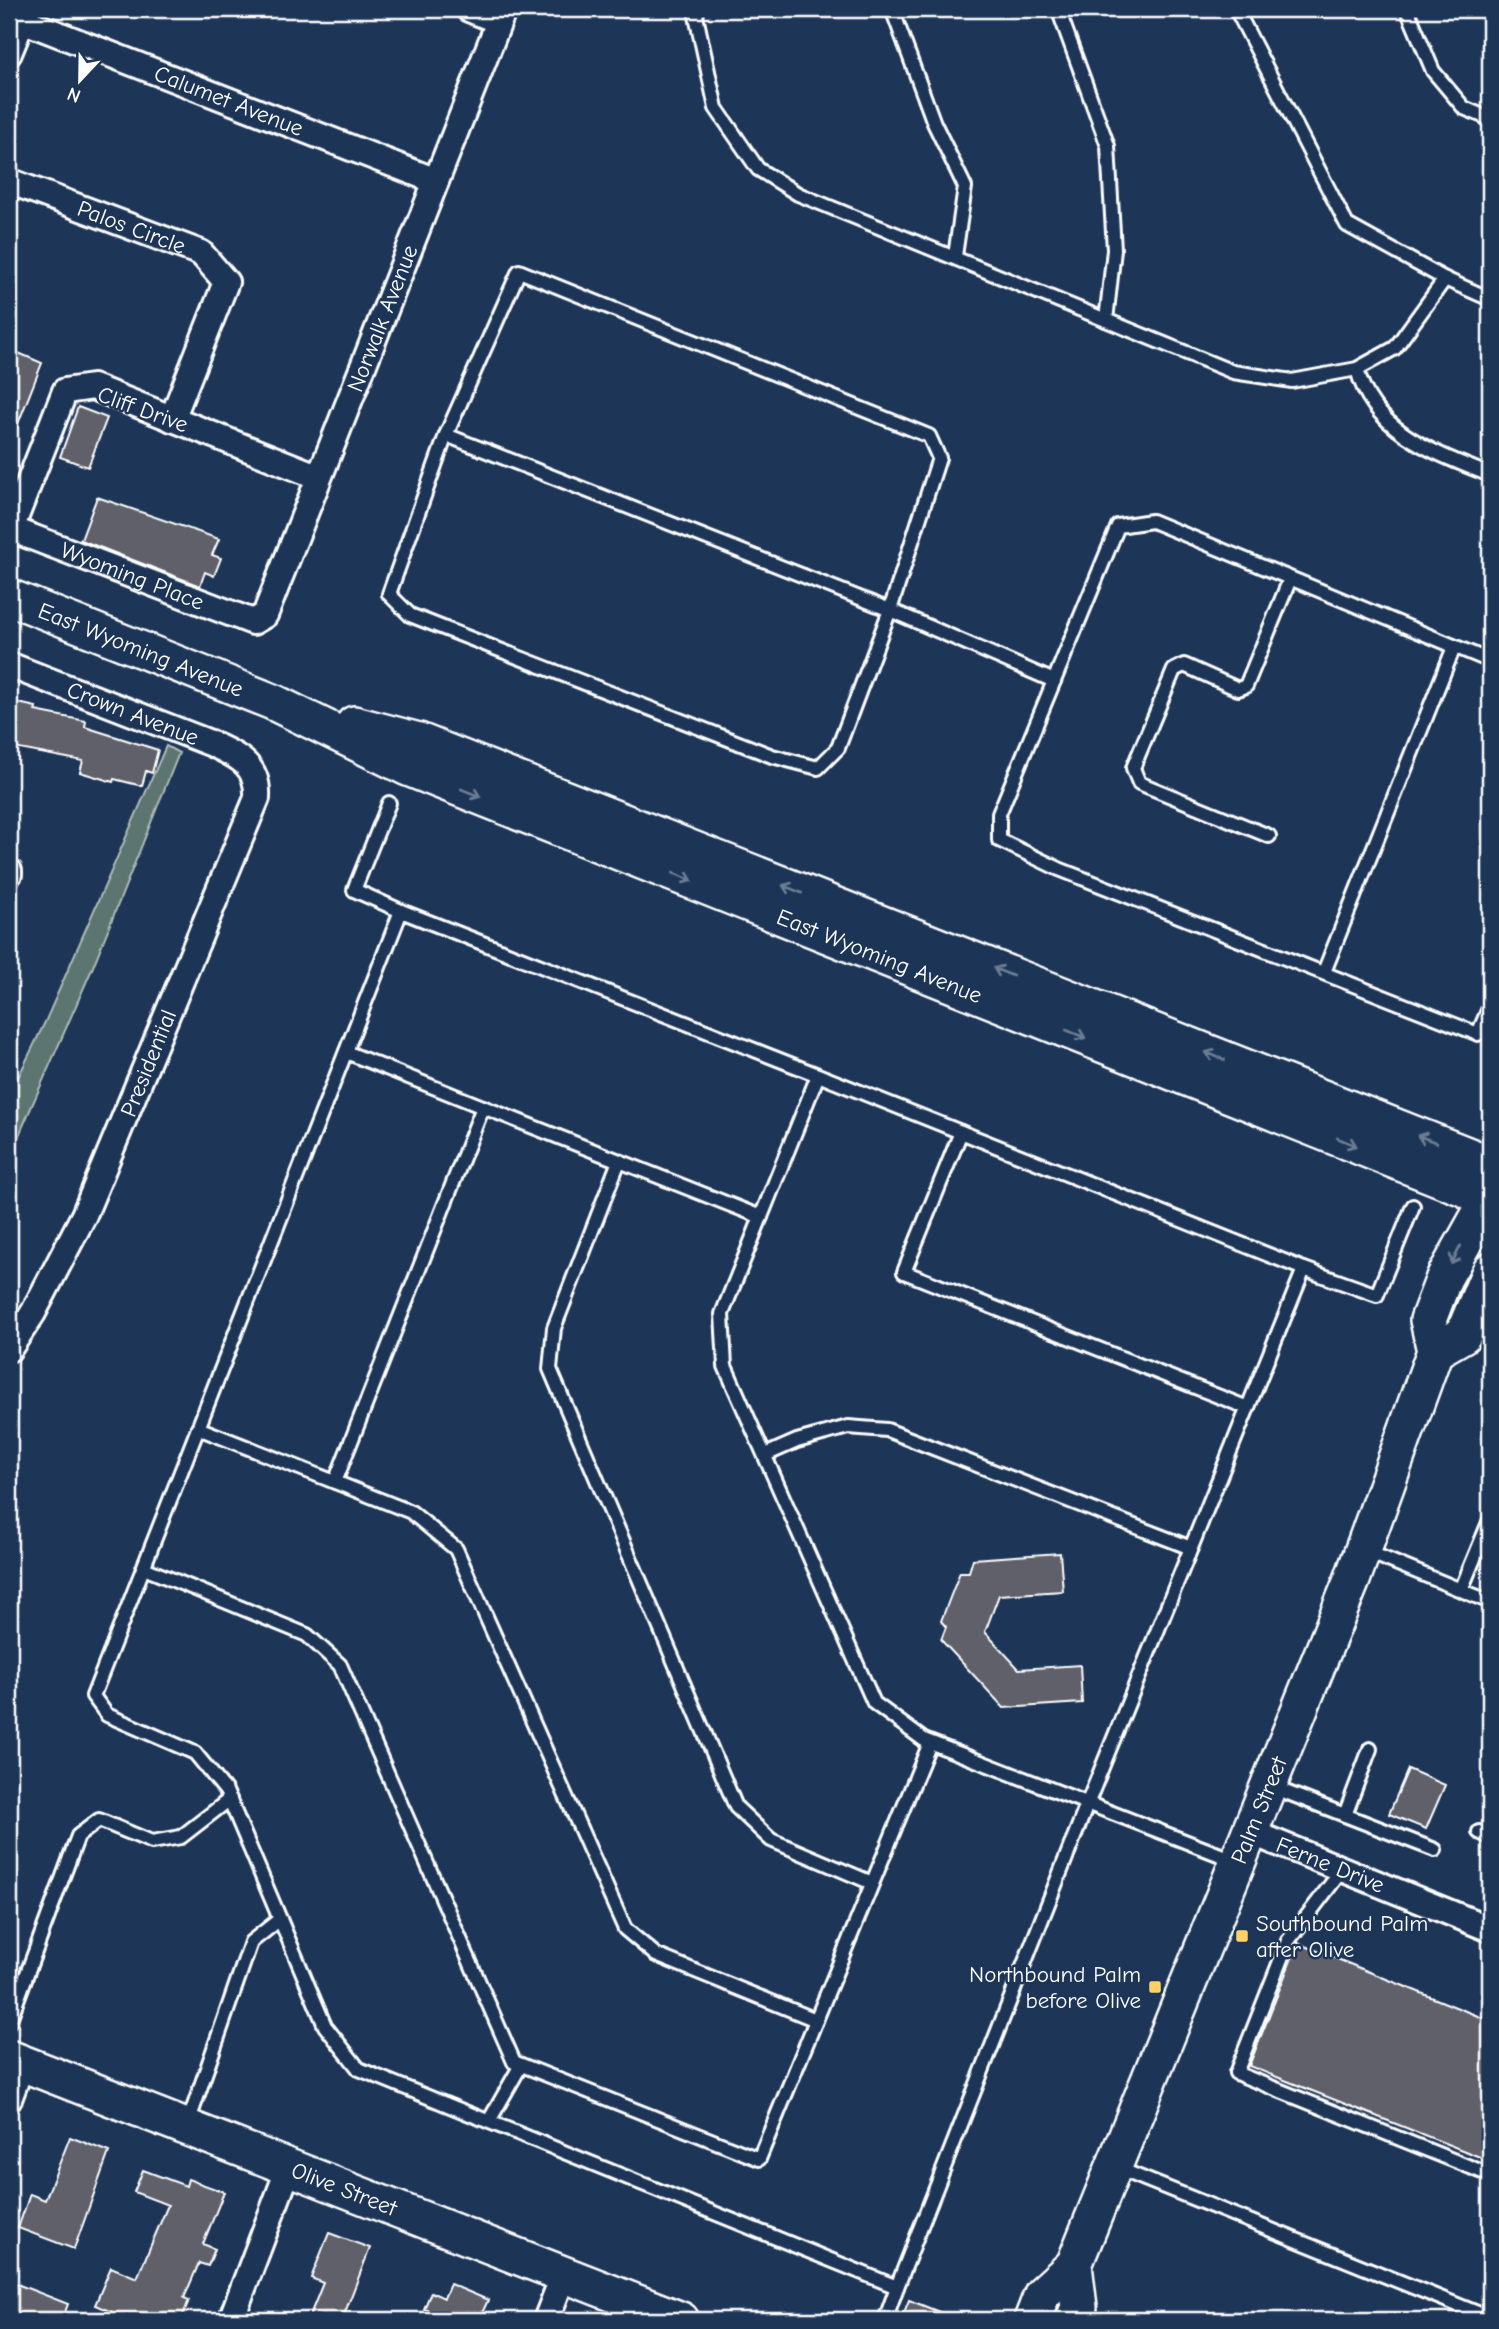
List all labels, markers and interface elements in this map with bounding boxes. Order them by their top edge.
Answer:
north arrow [46,46,116,116]
street label: Calumet Avenue [150,60,307,142]
text: N [64,82,84,107]
street label: Palos Circle [74,195,189,260]
street label: Norwalk Avenue [341,241,424,396]
street label: Cliff Drive [94,381,192,438]
street label: Wyoming Place [57,536,208,616]
street label: East Wyoming Avenue [34,597,247,703]
street label: Crown Avenue [63,676,203,751]
one-way arrow [460,787,482,800]
one-way arrow [671,872,693,885]
one-way arrow [781,881,803,894]
street label: East Wyoming Avenue [773,903,986,1009]
one-way arrow [993,965,1015,978]
street label: Presidential [115,1006,182,1121]
one-way arrow [1065,1028,1087,1041]
one-way arrow [1205,1048,1226,1061]
one-way arrow [1416,1132,1438,1145]
one-way arrow [1336,1136,1358,1149]
one-way arrow [1449,1244,1463,1265]
street label: Palm Street [1225,1751,1293,1868]
street label: Ferne Drive [1272,1831,1388,1899]
place label: Southbound Palm after Olive [1256,1910,1428,1963]
marker: Southbound Palm after Olive [1234,1928,1250,1944]
place label: Northbound Palm before Olive [969,1961,1141,2014]
marker: Northbound Palm before Olive [1147,1979,1163,1995]
street label: Olive Street [288,2156,402,2223]

